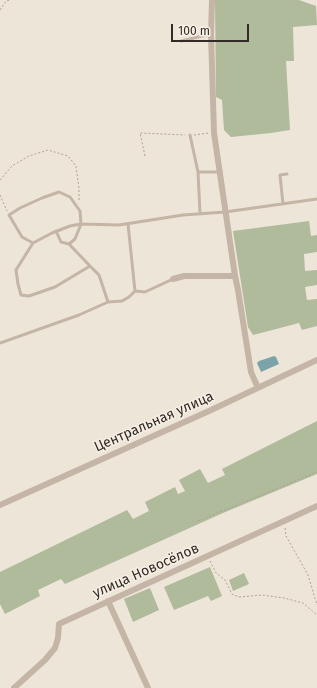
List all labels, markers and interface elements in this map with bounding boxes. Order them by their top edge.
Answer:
scale bar [173,16,251,42]
text: 100 m [178,24,210,38]
street label: Центральная улица [92,388,216,456]
street label: улица Новосёлов [90,540,202,602]

